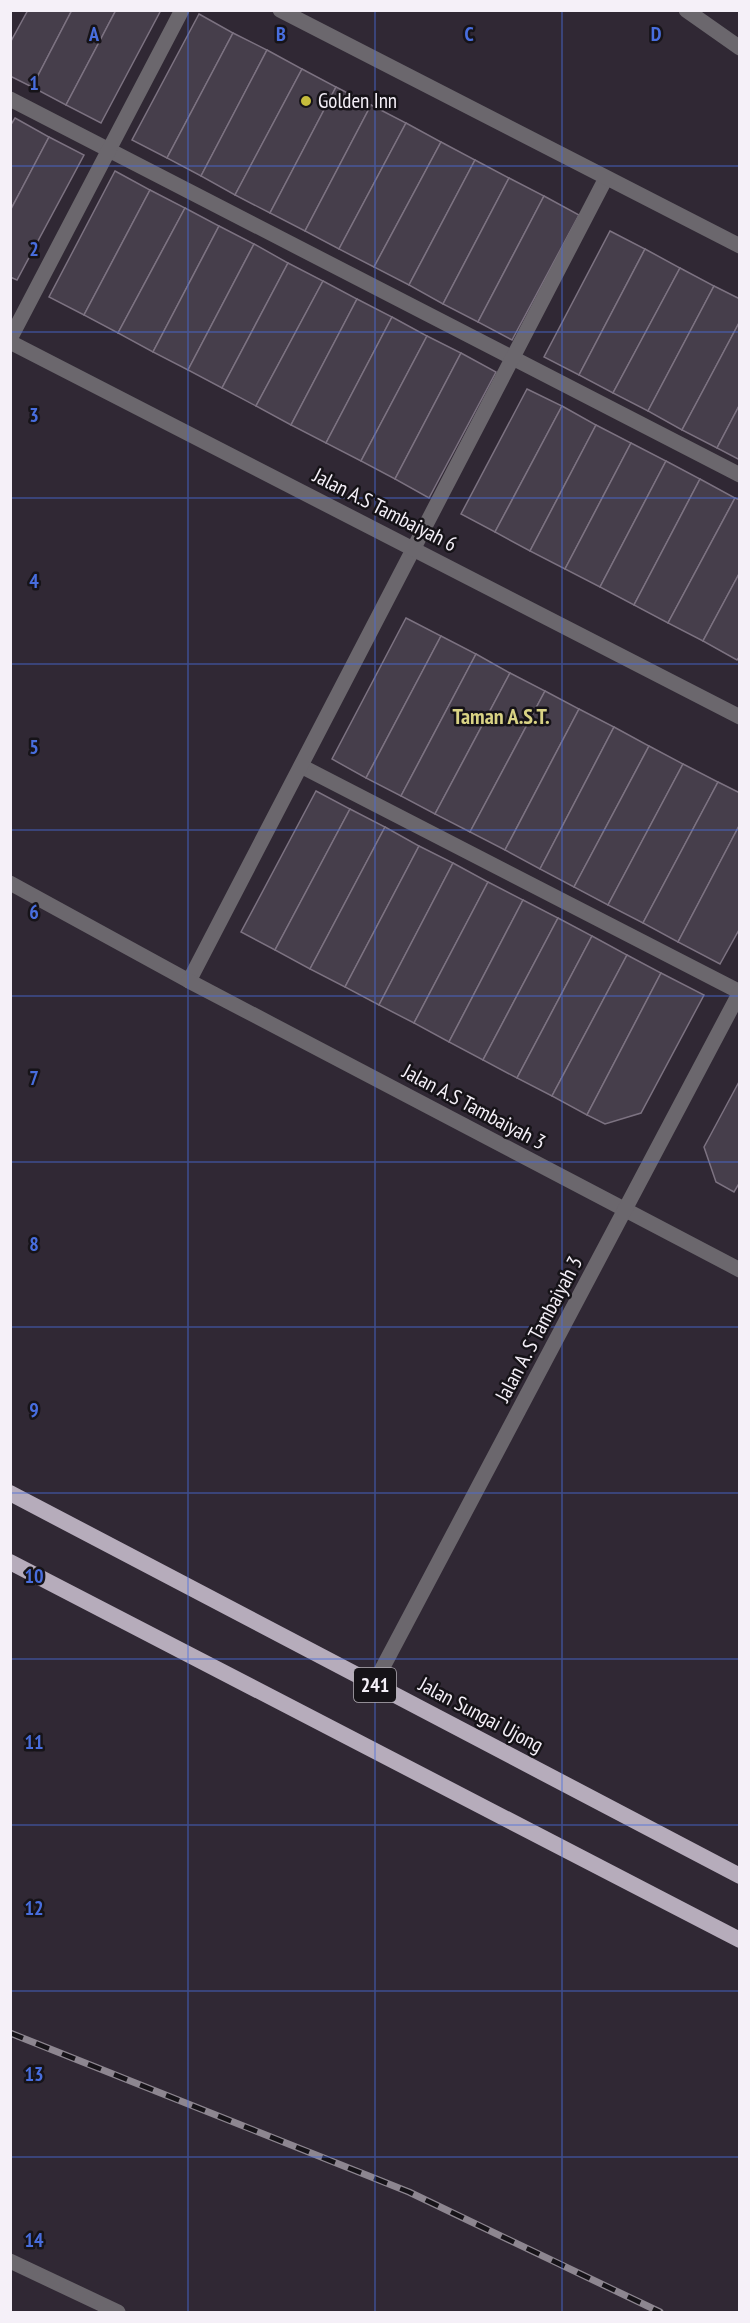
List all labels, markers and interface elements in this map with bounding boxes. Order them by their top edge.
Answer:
text: A [88,21,100,47]
text: B [276,21,286,47]
text: C [464,21,474,47]
text: D [651,21,662,47]
text: 1 [29,70,39,96]
place label: Golden Inn [318,87,397,114]
marker: Golden Inn [299,94,313,108]
text: 2 [29,236,39,262]
text: 3 [29,402,39,428]
street label: Jalan A.S Tambaiyah 6 [308,461,462,557]
text: 4 [29,568,39,594]
district label: Taman A.S.T. [452,702,550,730]
text: 5 [29,734,39,760]
text: 6 [29,899,39,925]
street label: Jalan A.S Tambaiyah 3 [397,1057,550,1156]
text: 7 [29,1065,39,1091]
text: 8 [29,1231,39,1257]
street label: Jalan A. S Tambaiyah 3 [488,1251,588,1407]
text: 9 [29,1397,39,1423]
text: 10 [24,1563,44,1589]
road number: 241 [354,1668,396,1702]
street label: Jalan Sungai Ujong [414,1670,548,1759]
text: 11 [24,1729,44,1755]
text: 12 [24,1895,44,1921]
text: 13 [24,2061,44,2087]
text: 14 [24,2227,44,2253]

